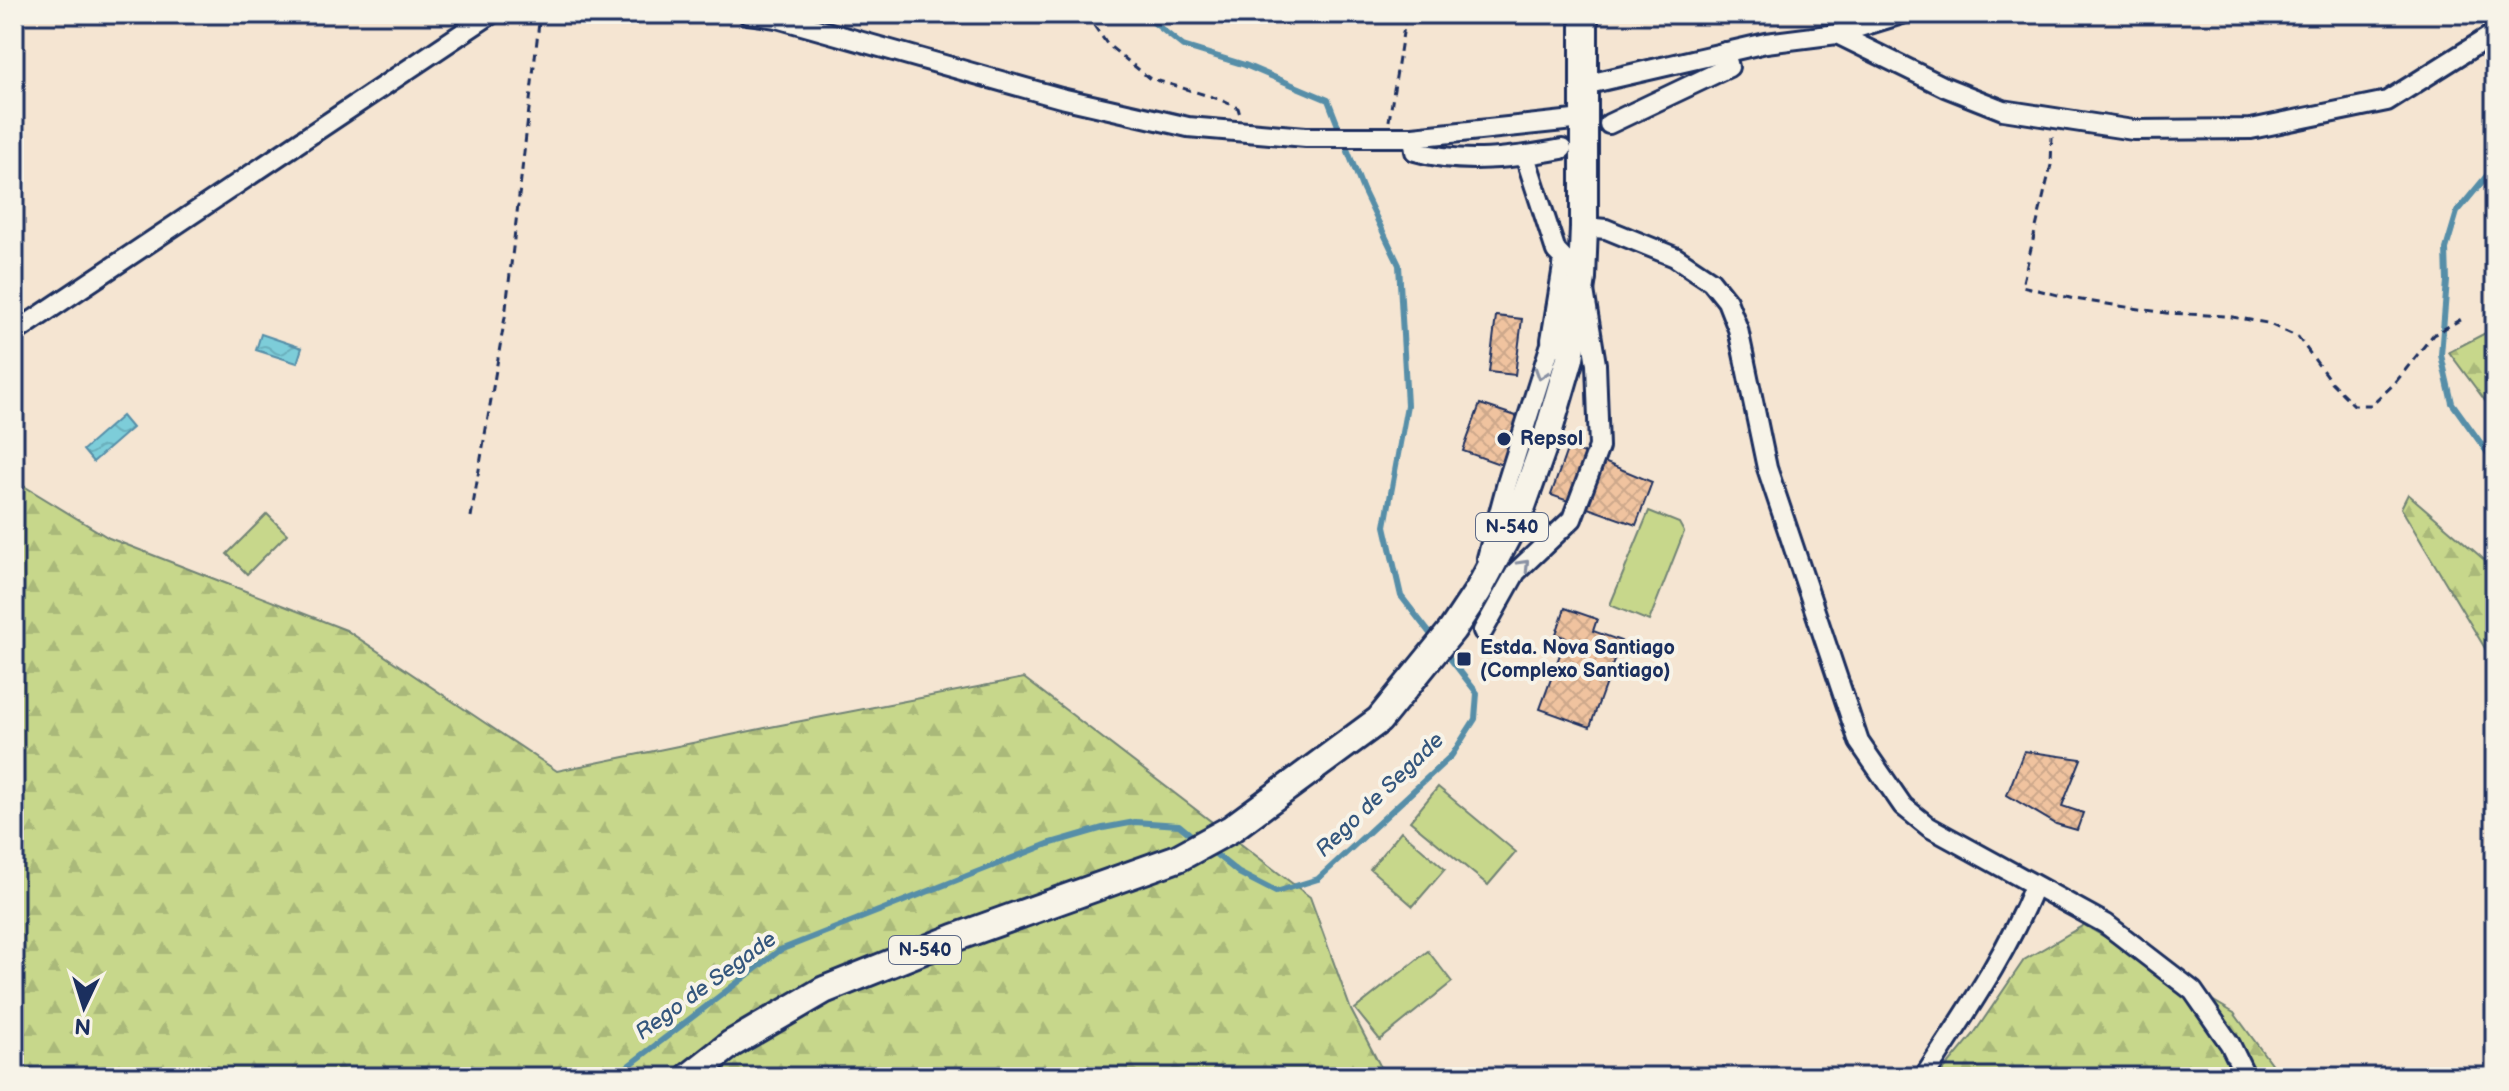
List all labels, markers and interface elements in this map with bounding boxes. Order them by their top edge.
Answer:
one-way arrow [1535,367,1551,381]
place label: Repsol [1520,427,1583,451]
marker: Repsol [1495,430,1513,448]
road number: N-540 [1476,513,1548,541]
one-way arrow [1515,560,1529,574]
place label: Estda. Nova Santiago (Complexo Santiago) [1480,636,1675,683]
marker: Estda. Nova Santiago (Complexo Santiago) [1455,650,1473,668]
water label: Rego de Segade [1310,727,1450,863]
water label: Rego de Segade [630,926,782,1046]
road number: N-540 [889,936,961,964]
north arrow [44,967,124,1047]
text: N [74,1011,92,1039]

